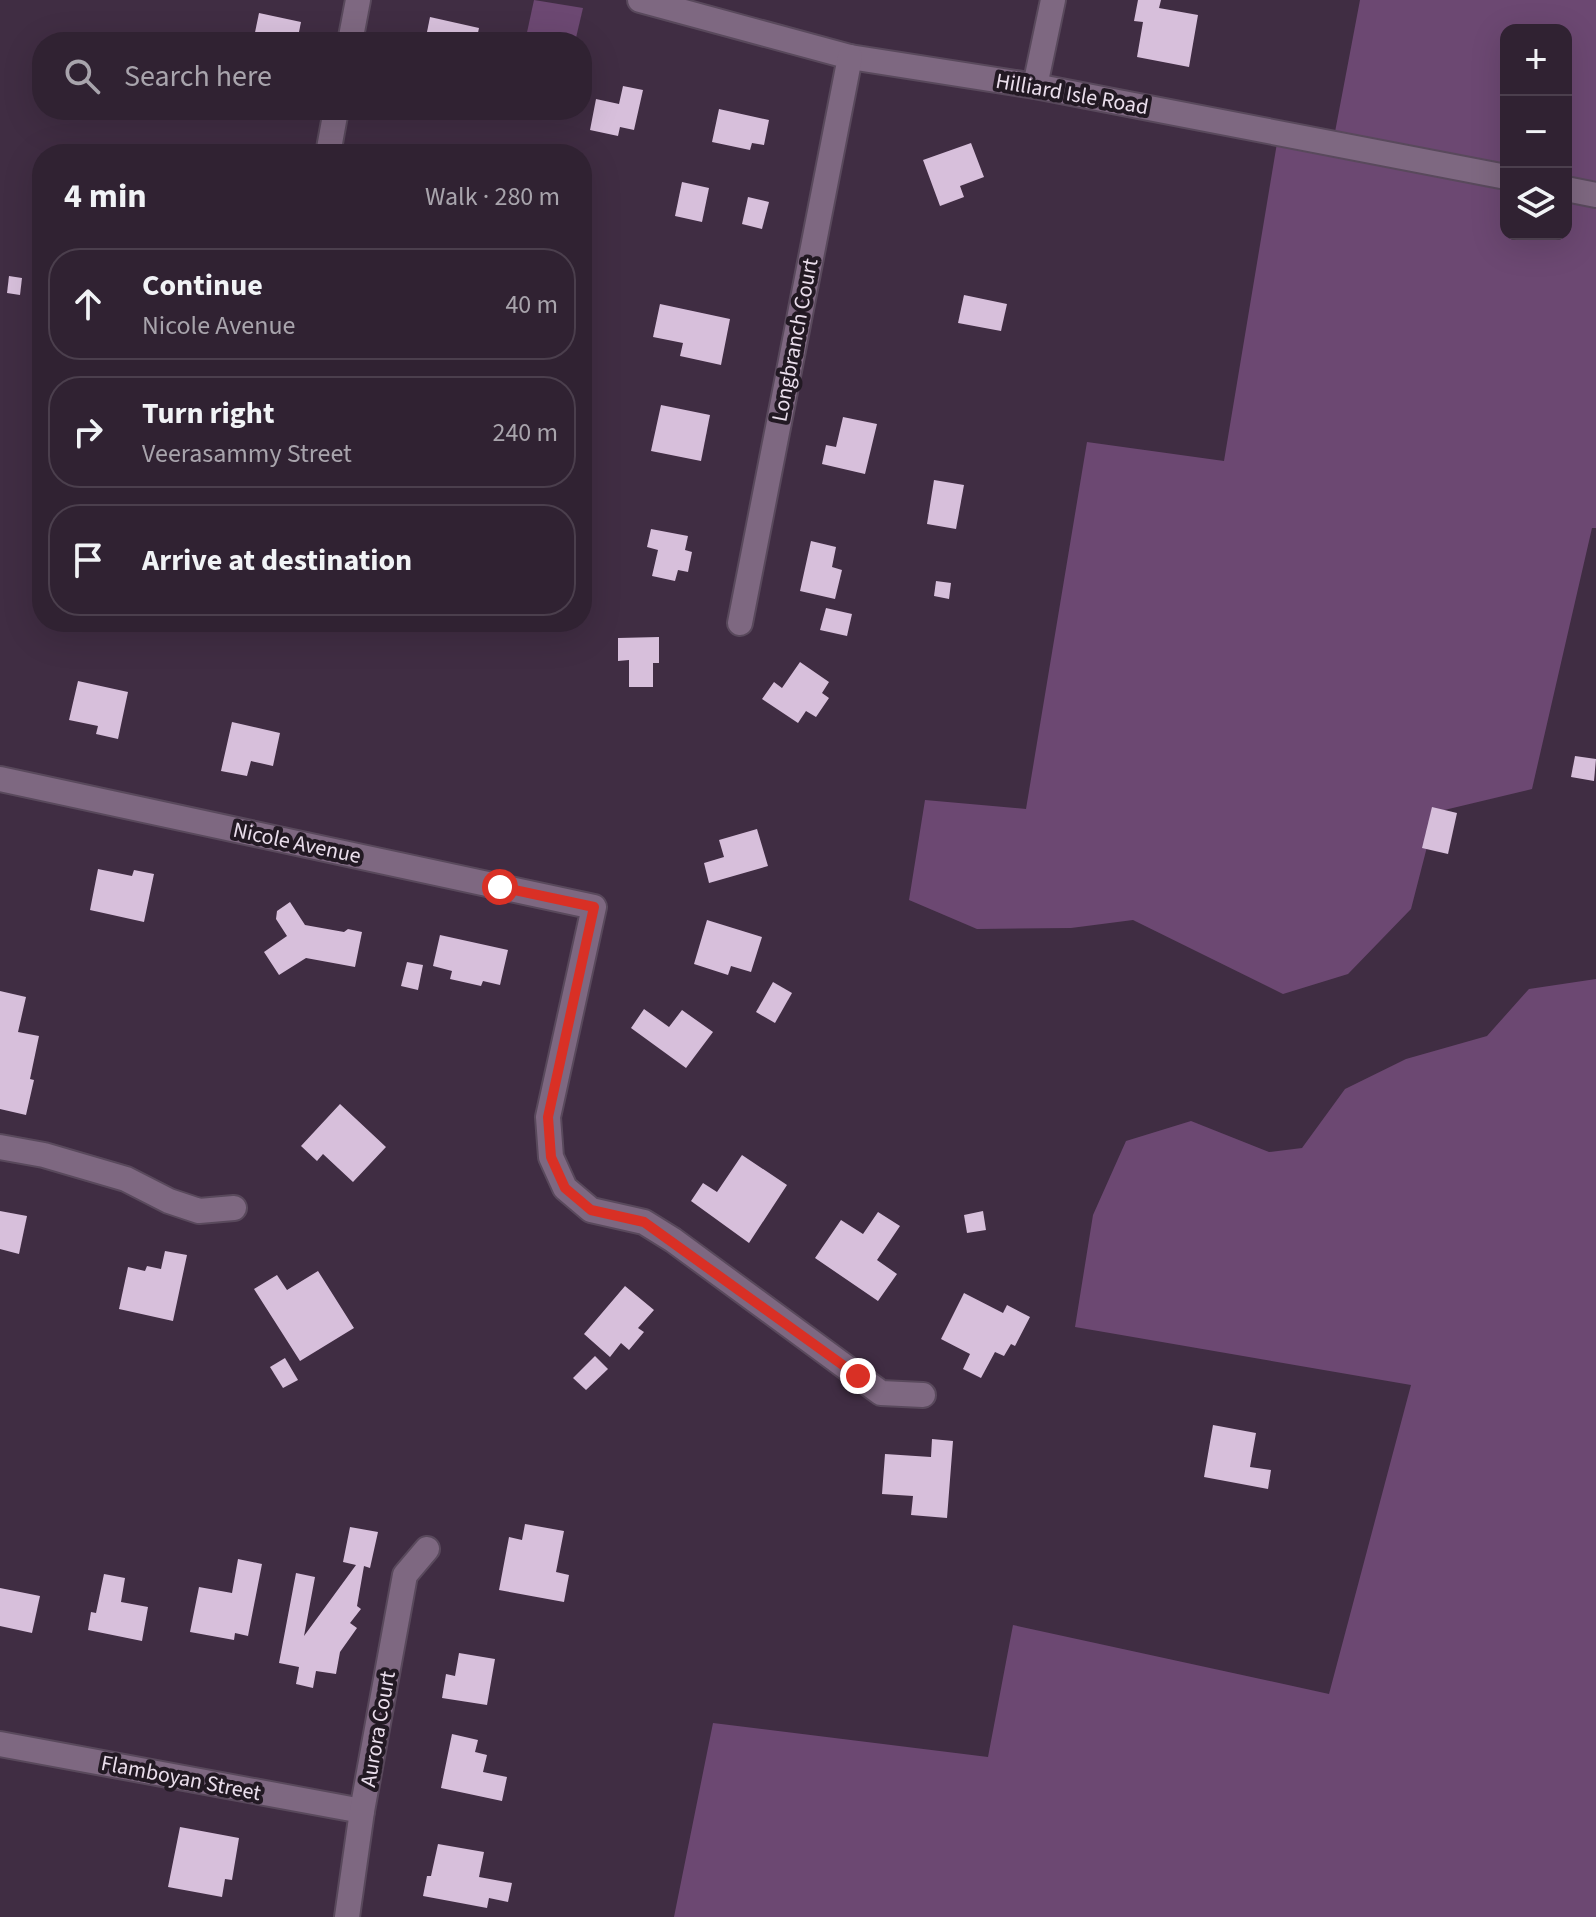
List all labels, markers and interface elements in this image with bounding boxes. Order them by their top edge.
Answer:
map controls [1500,24,1572,240]
button: + [1500,24,1572,96]
search box [32,32,592,120]
icon: search [60,54,104,98]
text: Search here [124,55,272,98]
street label: Hilliard Isle Road [993,65,1151,123]
button: − [1500,96,1572,168]
button: layers [1500,168,1572,240]
text: 4 min [64,172,147,221]
text: Walk · 280 m [425,178,560,215]
street label: Longbranch Court [763,255,827,424]
text: Continue [142,264,263,307]
icon: ahead [66,282,110,326]
text: 40 m [505,286,558,323]
text: Nicole Avenue [142,307,295,344]
text: Turn right [142,392,274,435]
icon: right [66,410,110,454]
text: 240 m [492,414,558,451]
text: Veerasammy Street [142,435,352,472]
icon: arrive [66,538,110,582]
text: Arrive at destination [142,539,412,582]
street label: Nicole Avenue [230,814,364,872]
route start [482,869,518,905]
route end [840,1358,876,1394]
street label: Aurora Court [352,1668,404,1790]
street label: Flamboyan Street [98,1747,264,1809]

